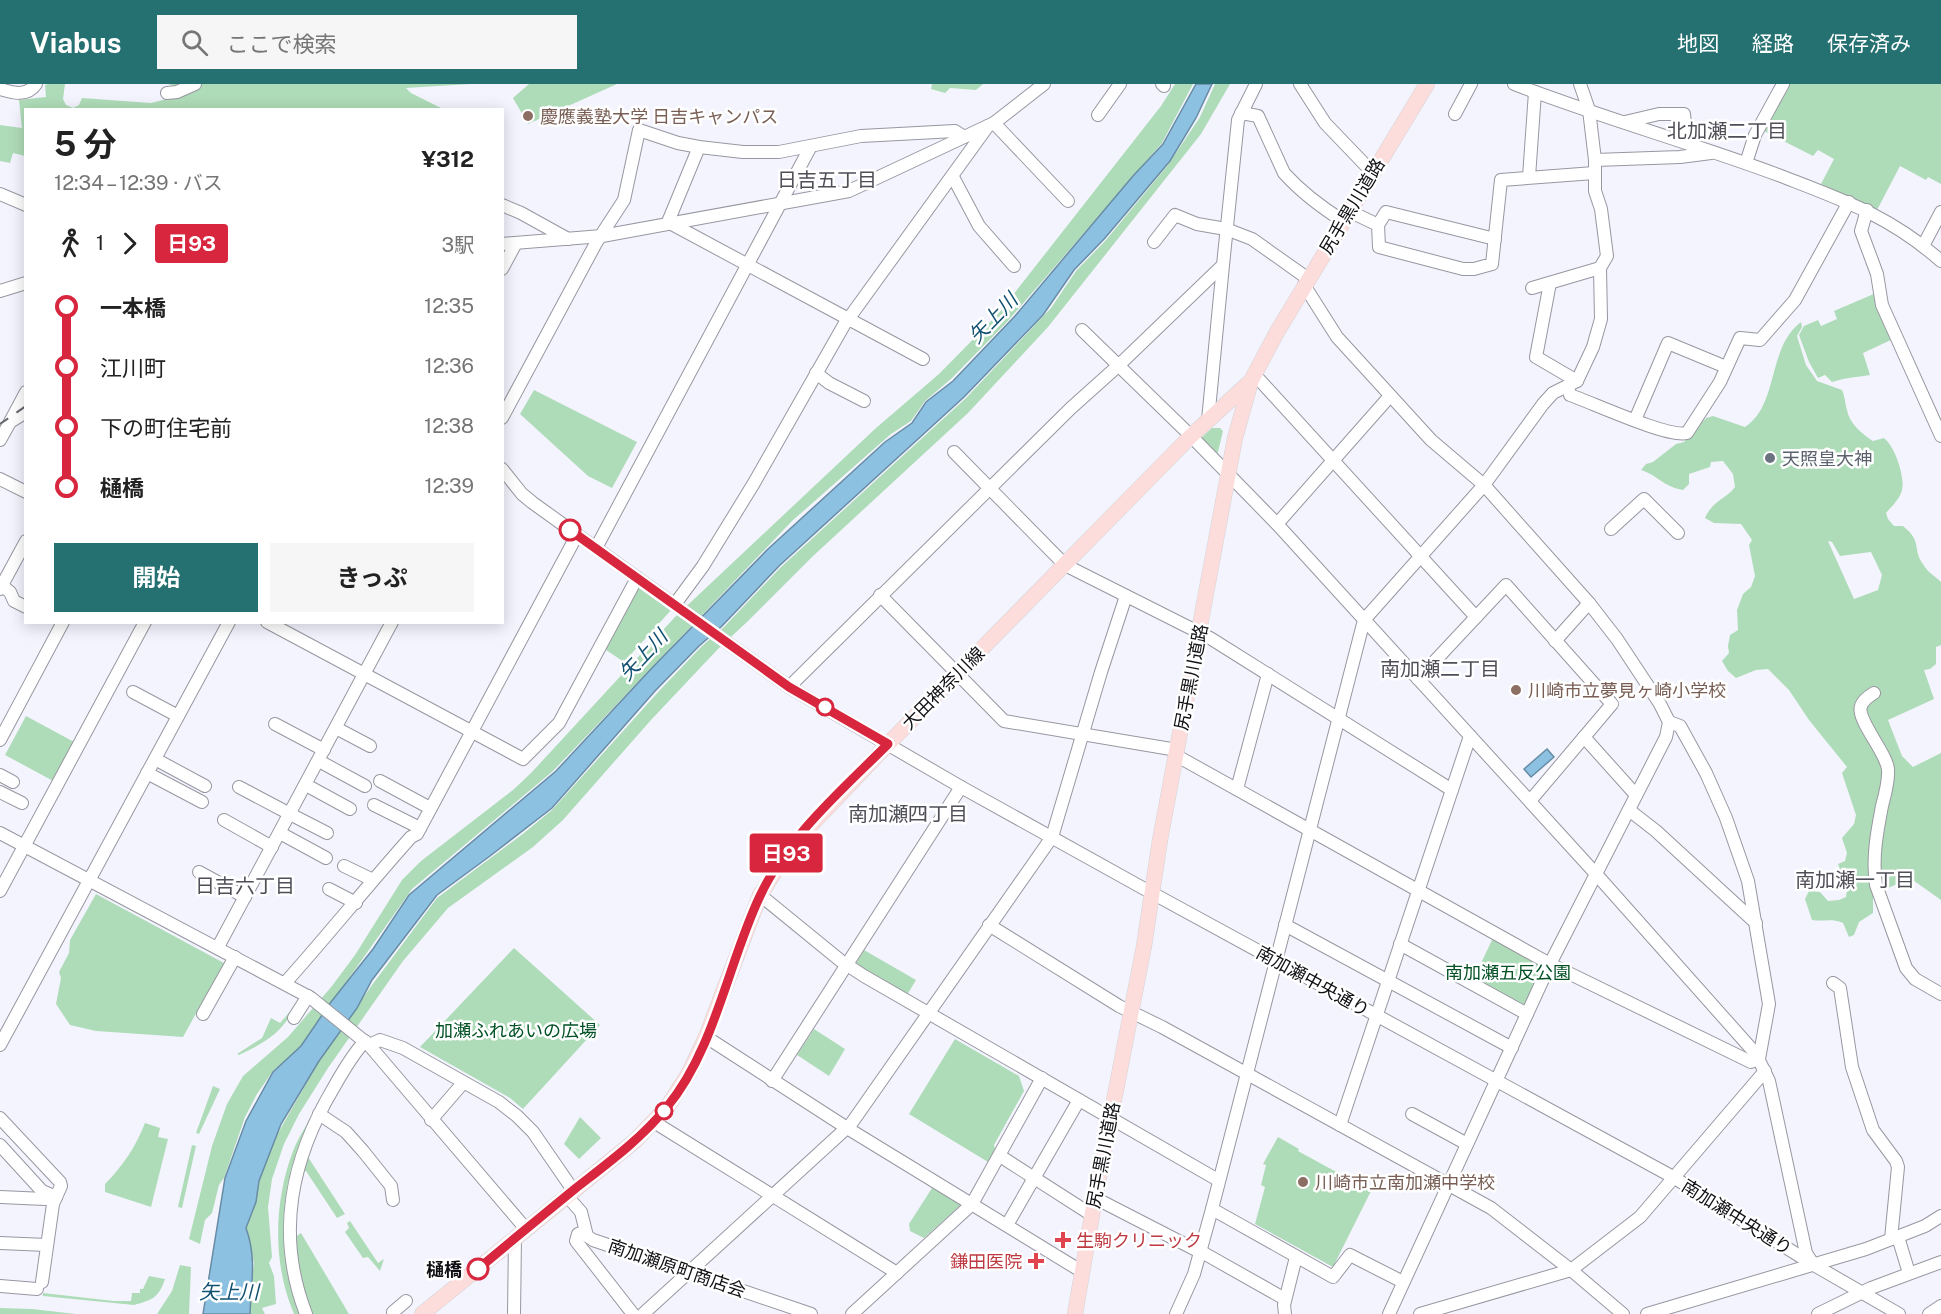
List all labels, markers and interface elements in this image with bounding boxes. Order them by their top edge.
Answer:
search box [157,15,577,69]
text: Viabus [30,26,121,59]
icon: search [178,26,211,59]
text: ここで検索 [226,31,336,57]
text: 地図 [1677,31,1719,56]
text: 経路 [1752,31,1794,56]
text: 保存済み [1827,31,1911,56]
place label: 慶應義塾大学 日吉キャンパス [540,106,778,127]
marker: 慶應義塾大学 日吉キャンパス [521,109,535,123]
district label: 北加瀬二丁目 [1667,119,1787,143]
text: 5 分 [54,125,117,163]
text: ¥312 [421,146,474,172]
street label: 尻手黒川道路 [1315,154,1389,258]
district label: 日吉五丁目 [777,168,877,192]
text: 12:34 – 12:39 · バス [54,171,223,195]
icon: walk [54,227,87,260]
icon: forward [113,227,146,260]
text: 1 [96,231,104,255]
text: 日93 [167,231,216,256]
text: 3駅 [441,233,474,257]
water label: 矢上川 [964,287,1024,348]
text: 12:35 [424,294,474,318]
text: 一本橋 [100,295,166,321]
text: 12:36 [425,354,474,378]
text: 江川町 [100,355,166,381]
text: 12:38 [424,414,474,438]
text: 下の町住宅前 [100,415,232,441]
place label: 天照皇大神 [1782,448,1872,469]
marker: 天照皇大神 [1763,451,1777,465]
text: 12:39 [424,474,474,498]
text: 樋橋 [100,475,144,501]
unlabelled marker [559,519,581,541]
button: 開始 [54,543,258,612]
button: きっぷ [270,543,474,612]
street label: 尻手黒川道路 [1170,622,1212,732]
water label: 矢上川 [614,623,674,685]
street label: 大田神奈川線 [897,642,989,734]
district label: 南加瀬二丁目 [1380,657,1500,681]
place label: 川崎市立夢見ヶ崎小学校 [1528,680,1726,701]
marker: 川崎市立夢見ヶ崎小学校 [1509,683,1523,697]
unlabelled marker [816,698,834,716]
district label: 南加瀬四丁目 [848,802,968,826]
line badge: 日93 [752,834,820,872]
text: 日93 [762,841,810,866]
district label: 南加瀬一丁目 [1795,868,1915,892]
district label: 日吉六丁目 [195,874,295,898]
street label: 南加瀬中央通り [1253,941,1373,1021]
park label: 南加瀬五反公園 [1445,962,1571,983]
park label: 加瀬ふれあいの広場 [435,1020,597,1041]
street label: 尻手黒川道路 [1082,1100,1124,1210]
unlabelled marker [655,1102,673,1120]
place label: 川崎市立南加瀬中学校 [1315,1172,1495,1193]
marker: 川崎市立南加瀬中学校 [1296,1175,1310,1189]
street label: 南加瀬中央通り [1678,1175,1796,1259]
place label: 生駒クリニック [1076,1230,1202,1251]
marker: 生駒クリニック [1054,1231,1072,1249]
street label: 南加瀬原町商店会 [606,1235,748,1301]
place label: 鎌田医院 [950,1251,1022,1272]
marker: 鎌田医院 [1027,1252,1045,1270]
marker: 樋橋 [467,1258,489,1280]
place label: 樋橋 [426,1259,462,1280]
water label: 矢上川 [199,1280,261,1304]

